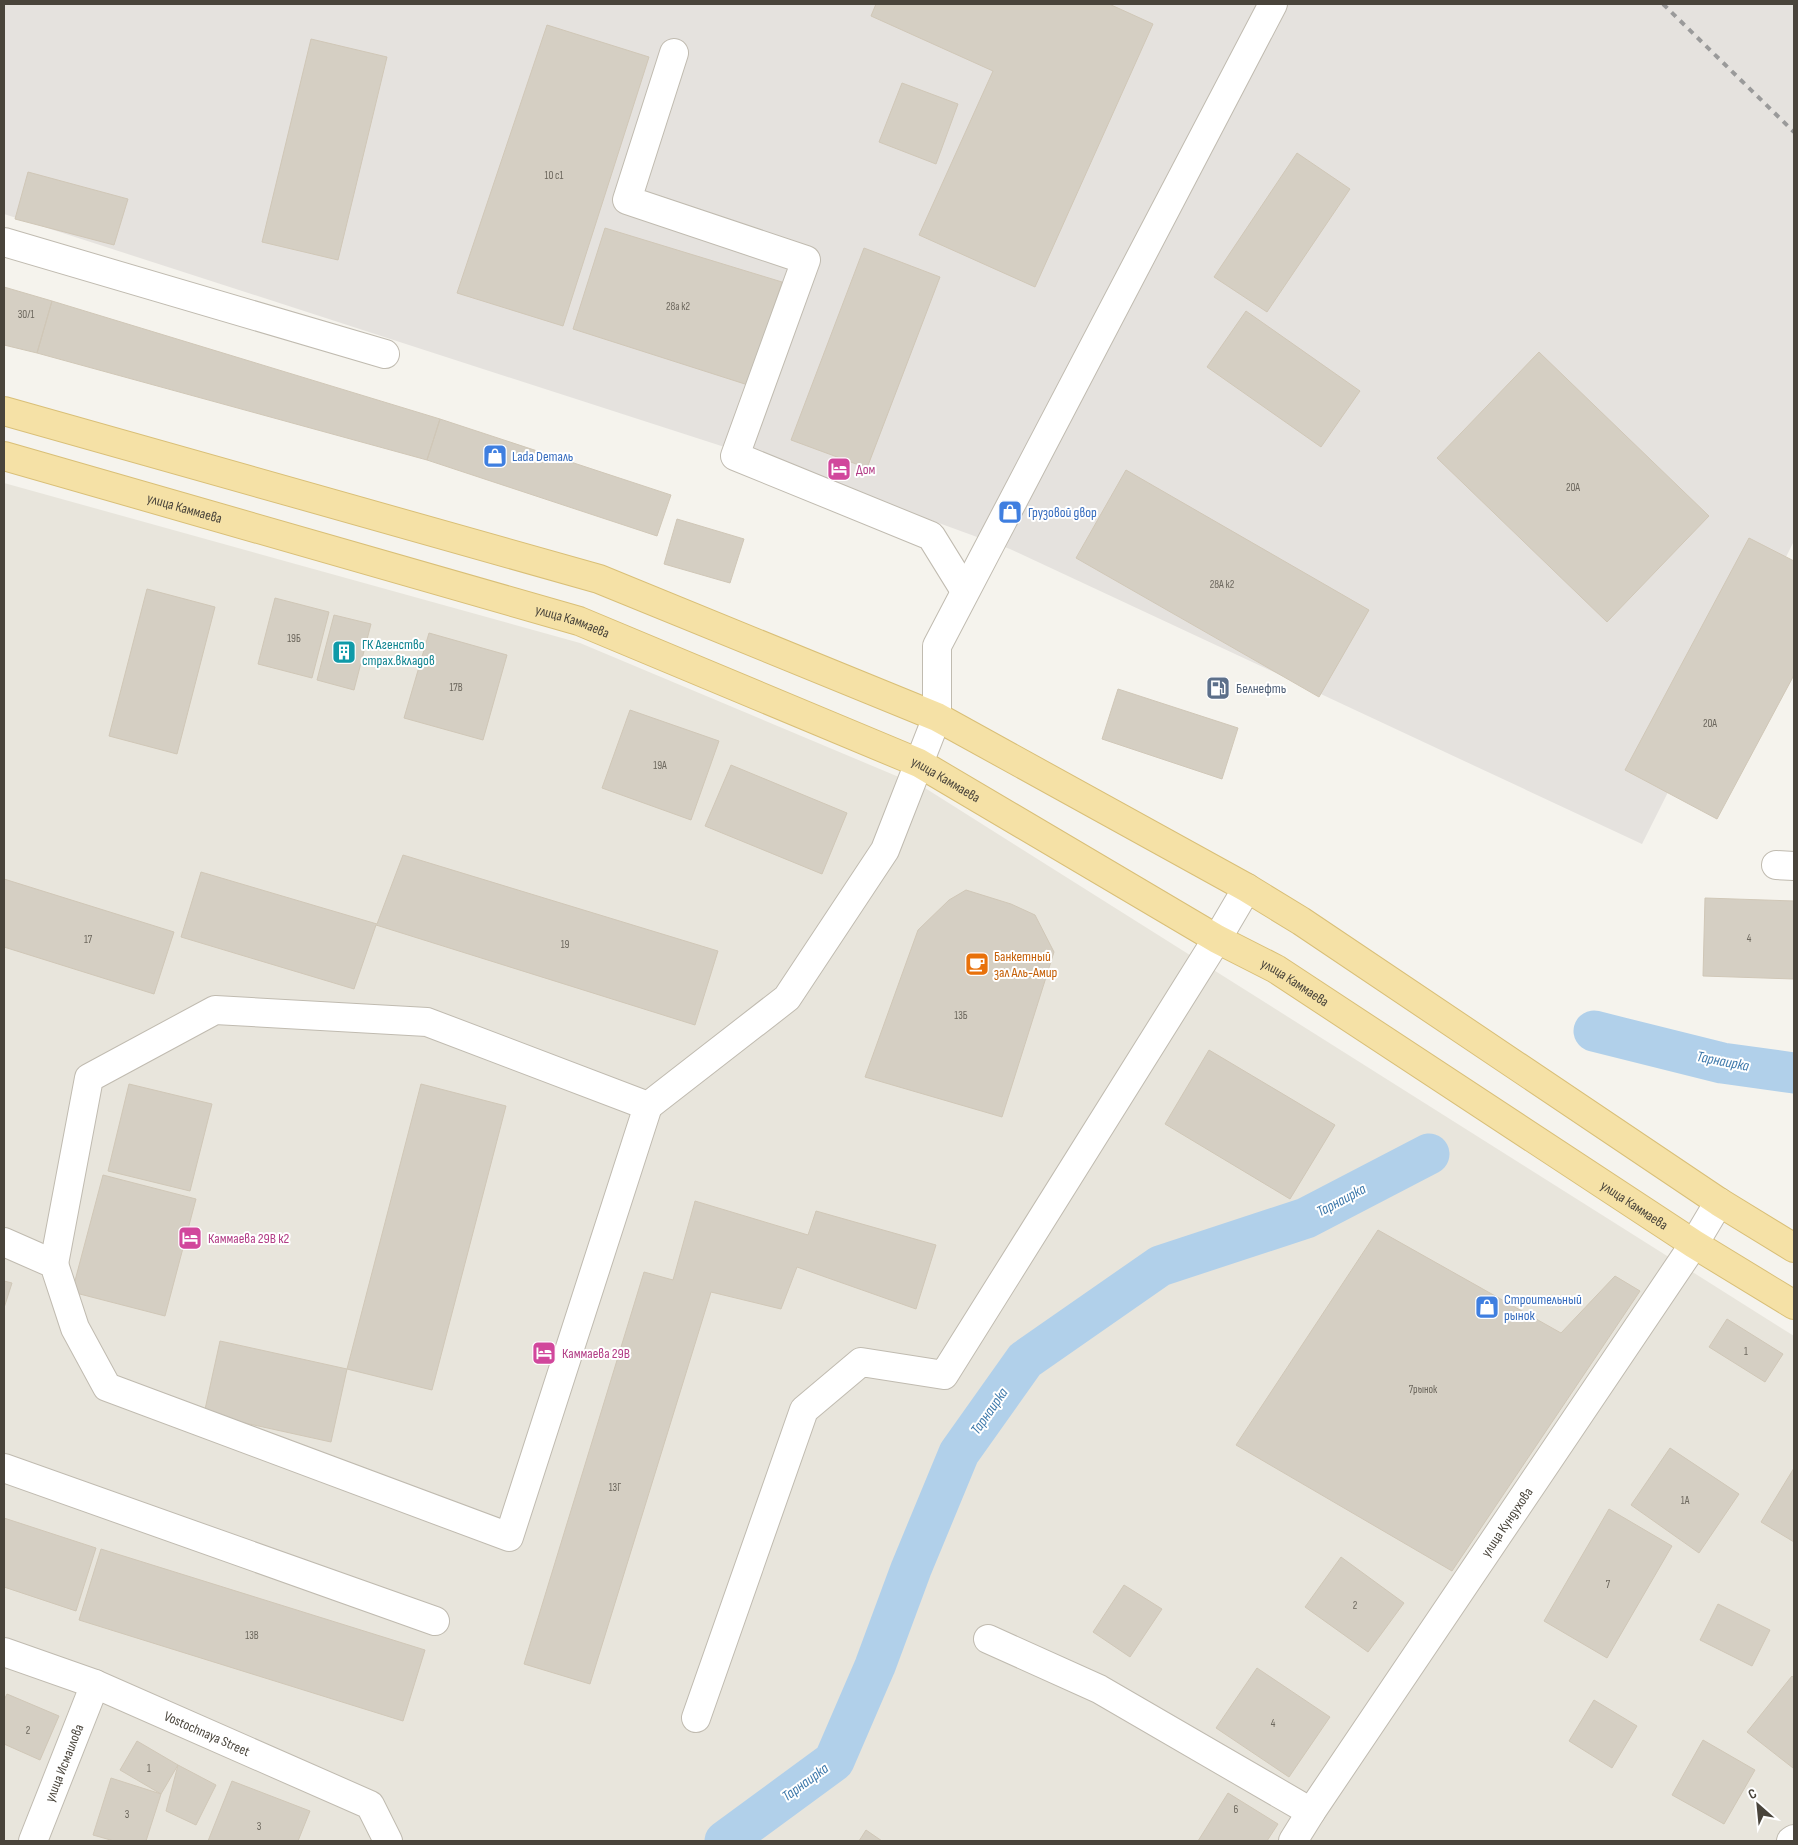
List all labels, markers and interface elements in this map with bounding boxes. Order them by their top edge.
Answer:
house number: 10 с1 [545,169,564,182]
house number: 28а к2 [666,300,690,313]
house number: 30/1 [18,308,34,321]
shop icon: Lada Dеталь [482,443,508,469]
place label: Lada Dеталь [512,448,573,465]
hotel icon: Дом [826,456,852,482]
place label: Дом [856,461,876,478]
house number: 20А [1566,481,1580,494]
street label: улица Каммаева [145,490,224,527]
shop icon: Грузовой двор [997,499,1023,525]
place label: Грузовой двор [1028,504,1097,521]
house number: 28А к2 [1210,578,1235,591]
street label: улица Каммаева [533,601,612,642]
house number: 19Б [287,632,301,645]
place label: ГК Агенство страх.вкладов [362,636,435,669]
building icon: ГК Агенство страх.вкладов [331,639,357,665]
fuel station icon: Белнефть [1205,675,1231,701]
place label: Белнефть [1236,680,1286,697]
house number: 17В [449,681,463,694]
house number: 20А [1703,717,1717,730]
street label: улица Каммаева [909,753,983,806]
house number: 19А [653,759,667,772]
house number: 4 [1747,932,1752,945]
house number: 17 [84,933,93,946]
house number: 19 [561,938,569,951]
place label: Банкетный зал Аль-Амир [994,948,1058,981]
cafe icon: Банкетный зал Аль-Амир [964,951,990,977]
street label: улица Каммаева [1258,955,1332,1010]
house number: 13Б [954,1009,968,1022]
water label: Тарнаирка [1695,1047,1751,1076]
street label: улица Каммаева [1597,1177,1671,1234]
water label: Тарнаирка [1313,1180,1369,1221]
hotel icon: Каммаева 29В к2 [177,1225,203,1251]
place label: Каммаева 29В к2 [208,1230,290,1247]
place label: Строительный рынок [1504,1291,1582,1324]
shop icon: Строительный рынок [1474,1294,1500,1320]
hotel icon: Каммаева 29В [531,1340,557,1366]
place label: Каммаева 29В [562,1345,630,1362]
house number: 1 [1744,1345,1748,1358]
house number: 7рынок [1409,1383,1438,1396]
water label: Тарнаирка [966,1384,1012,1438]
house number: 13Г [609,1481,621,1494]
street label: улица Кундухова [1478,1484,1536,1560]
house number: 1А [1681,1494,1690,1507]
house number: 7 [1606,1578,1611,1591]
house number: 2 [1353,1599,1358,1612]
house number: 13В [245,1629,259,1642]
street label: Vostochnaya Street [161,1707,253,1760]
house number: 4 [1271,1717,1276,1730]
street label: улица Исмаилова [41,1722,87,1804]
house number: 2 [26,1724,31,1737]
water label: Тарнаирка [778,1759,832,1806]
house number: 1 [147,1762,151,1775]
north arrow [1733,1780,1783,1830]
text: С [1745,1785,1759,1803]
house number: 6 [1234,1803,1239,1816]
house number: 3 [125,1808,130,1821]
house number: 3 [257,1820,262,1833]

